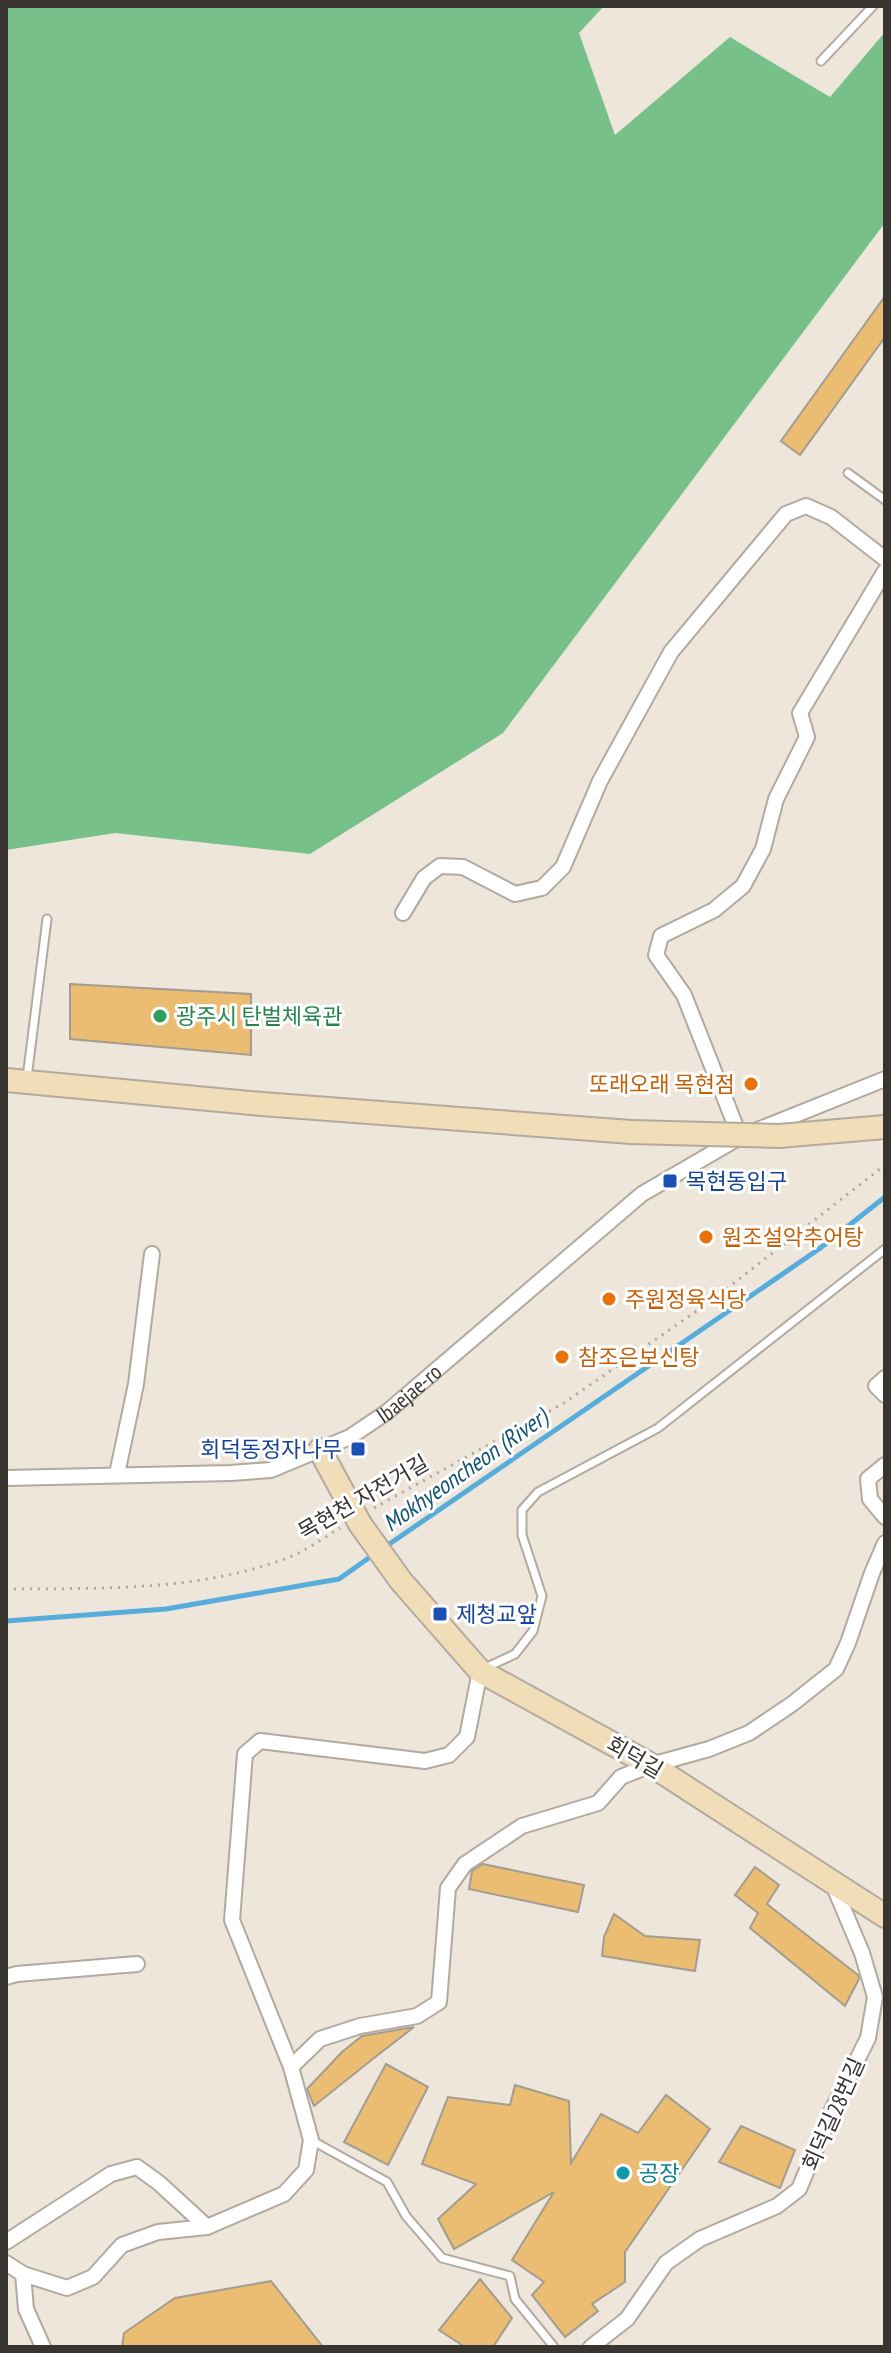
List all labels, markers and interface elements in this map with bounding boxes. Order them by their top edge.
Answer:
place label: 광주시 탄벌체육관 [176,1002,343,1030]
marker: 광주시 탄벌체육관 [151,1007,169,1025]
place label: 또래오래 목현점 [589,1070,735,1098]
marker: 또래오래 목현점 [742,1075,760,1093]
place label: 목현동입구 [686,1167,787,1195]
marker: 목현동입구 [661,1172,679,1190]
place label: 원조설악추어탕 [722,1223,864,1251]
marker: 원조설악추어탕 [697,1228,715,1246]
place label: 주원정육식당 [625,1285,746,1313]
marker: 주원정육식당 [600,1290,618,1308]
place label: 참조은보신탕 [578,1343,699,1371]
marker: 참조은보신탕 [553,1348,571,1366]
street label: Ibaejae-ro [371,1358,447,1429]
water label: Mokhyeoncheon (River) [377,1400,555,1538]
place label: 회덕동정자나무 [200,1435,342,1463]
marker: 회덕동정자나무 [349,1440,367,1458]
street label: 목현천 자전거길 [293,1448,433,1546]
place label: 제청교앞 [456,1600,537,1628]
marker: 제청교앞 [431,1605,449,1623]
street label: 회덕길 [602,1730,668,1784]
street label: 회덕길28번길 [796,2053,870,2175]
place label: 공장 [639,2159,679,2187]
marker: 공장 [614,2164,632,2182]

